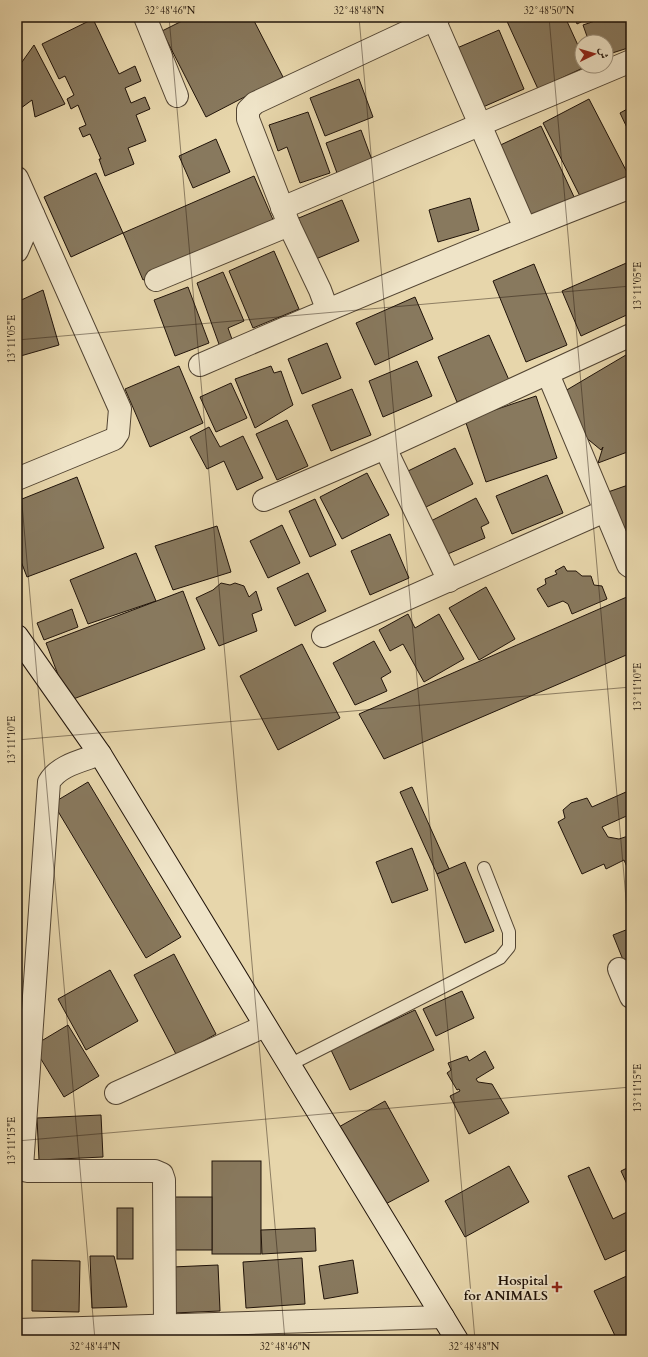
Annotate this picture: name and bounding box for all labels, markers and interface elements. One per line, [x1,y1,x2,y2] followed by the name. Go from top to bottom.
[145,4,196,18] text: 32°48'46"N
[334,4,385,18] text: 32°48'48"N
[524,4,575,18] text: 32°48'50"N
[574,34,614,74] north arrow
[596,47,611,59] text: ش
[631,262,645,310] text: 13°11'05"E
[5,315,19,363] text: 13°11'05"E
[631,663,645,711] text: 13°11'10"E
[5,716,19,764] text: 13°11'10"E
[631,1064,645,1112] text: 13°11'15"E
[5,1117,19,1165] text: 13°11'15"E
[464,1272,548,1305] place label: Hospital for ANIMALS
[551,1281,563,1293] marker: Hospital for ANIMALS
[70,1340,121,1354] text: 32°48'44"N
[260,1340,311,1354] text: 32°48'46"N
[449,1340,500,1354] text: 32°48'48"N

